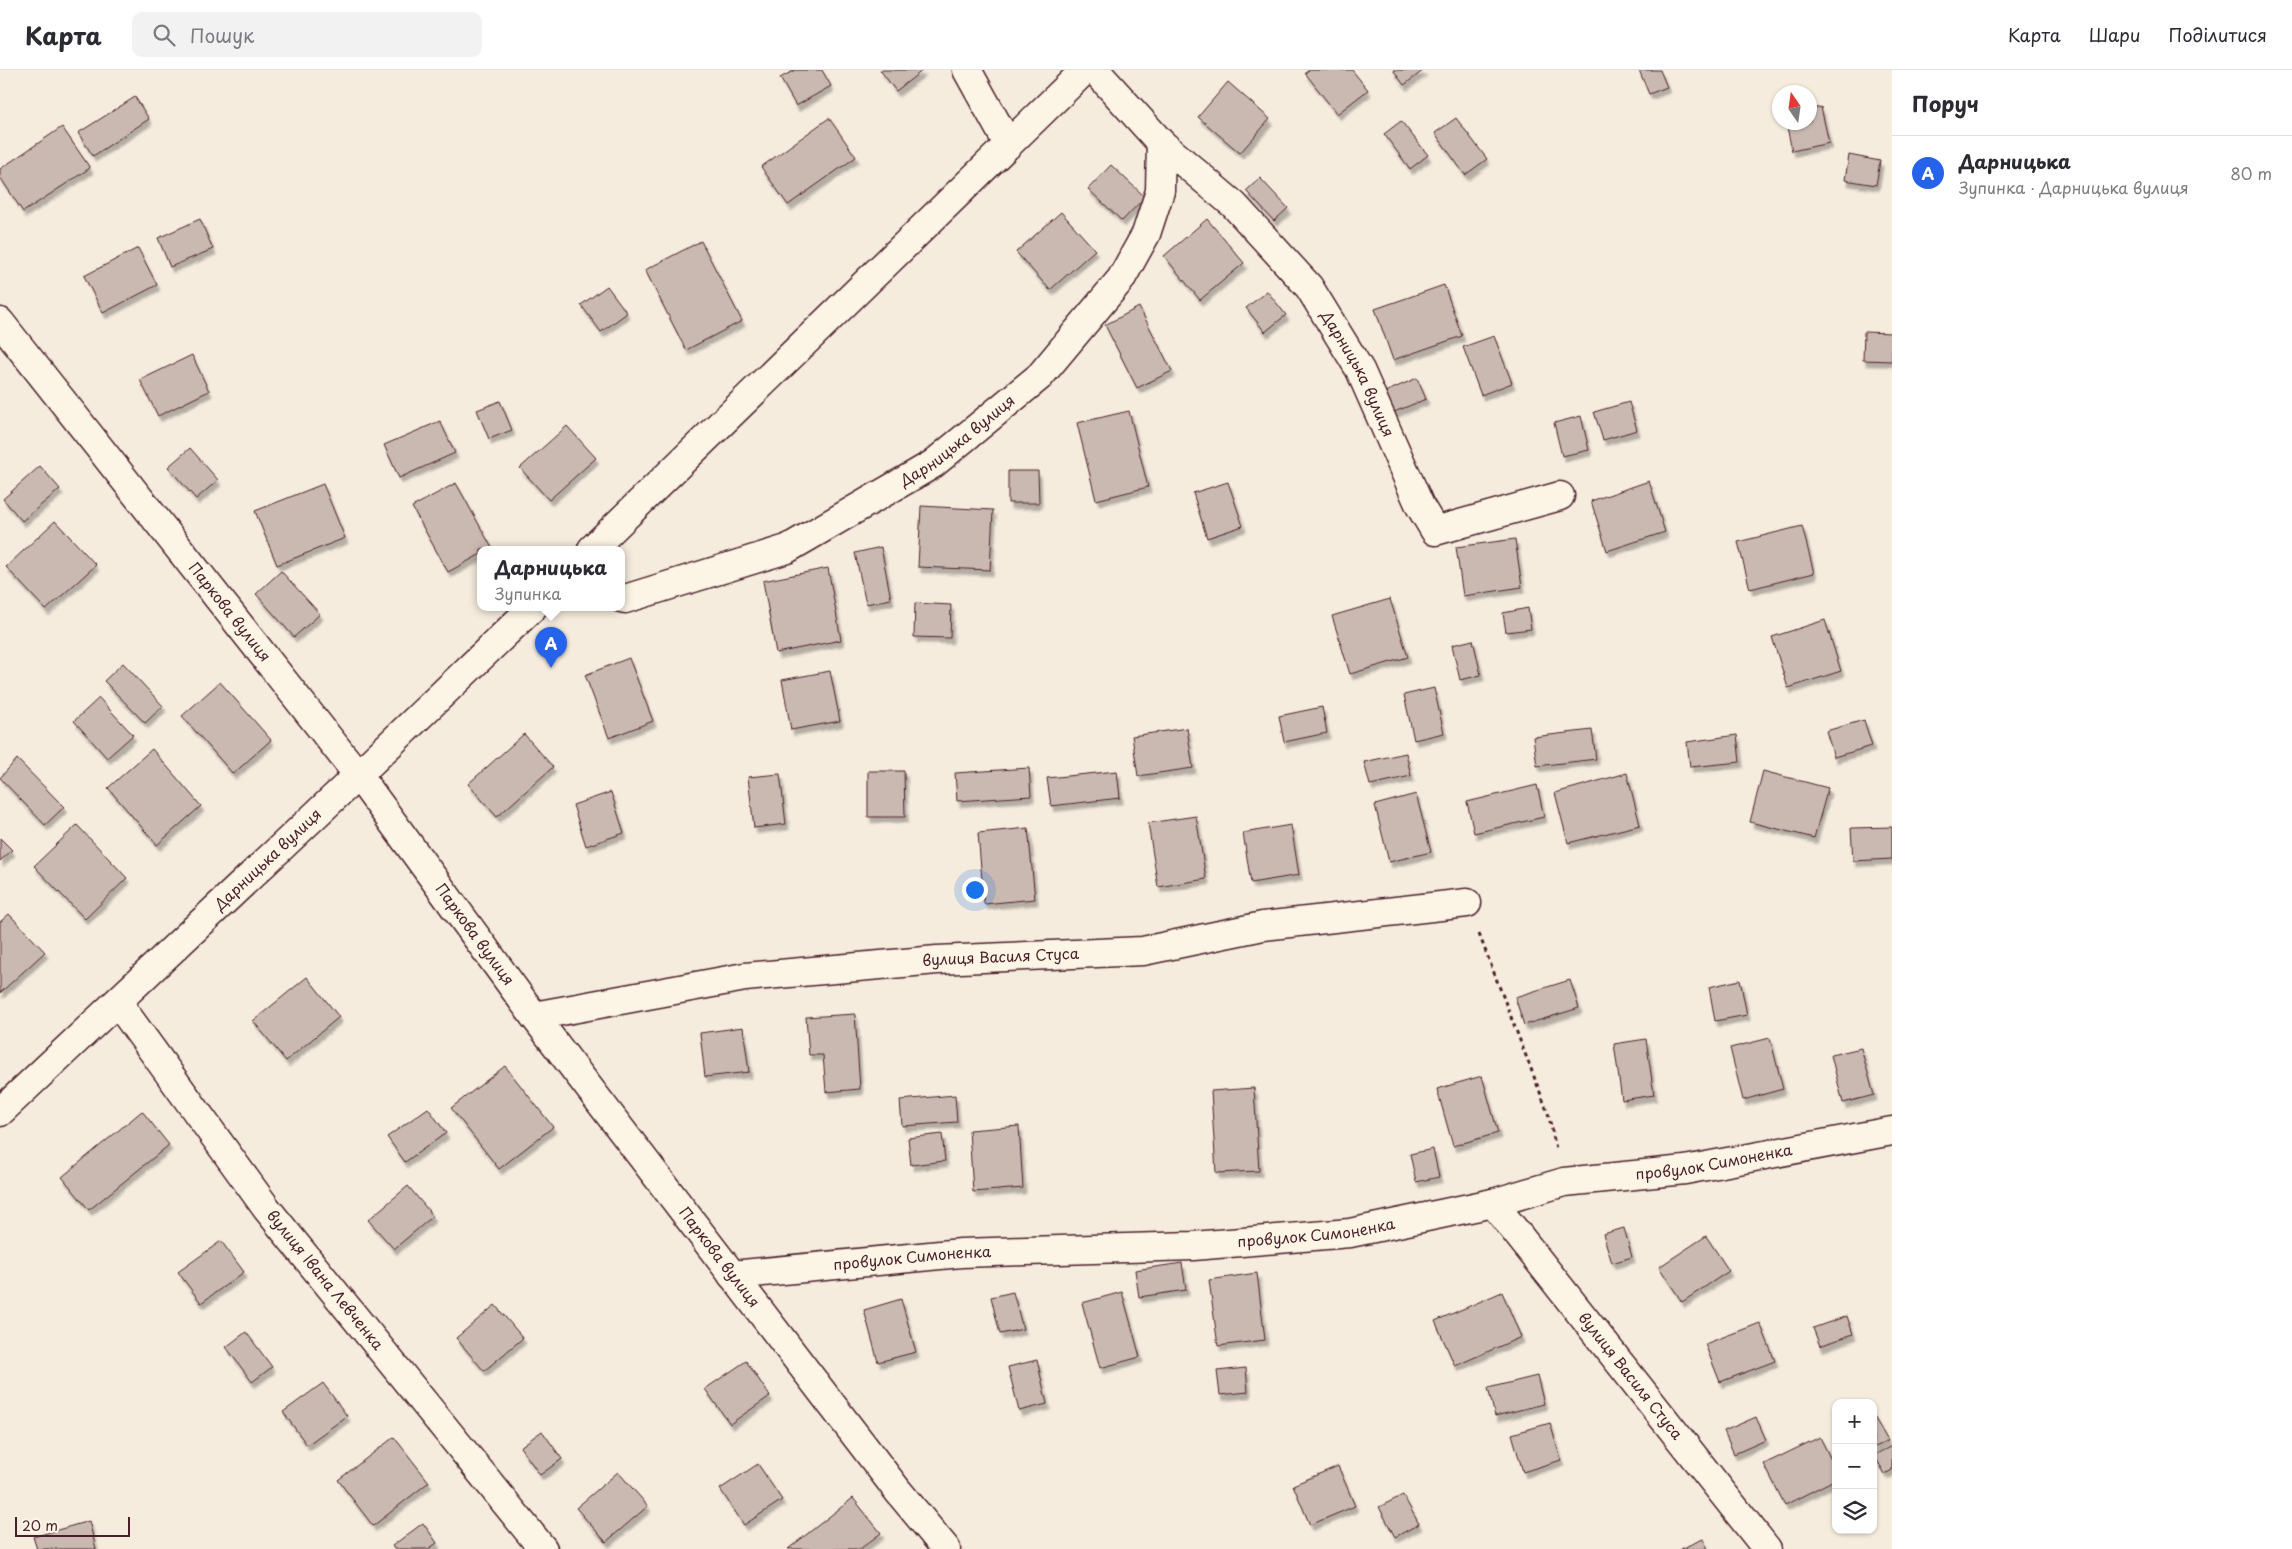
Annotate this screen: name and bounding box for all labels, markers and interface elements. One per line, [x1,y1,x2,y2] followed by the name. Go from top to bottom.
[132,12,482,57] search box
[25,17,102,53] text: Карта
[150,21,178,49] icon: search
[190,21,254,49] text: Пошук
[2008,21,2061,48] text: Карта
[2089,21,2141,48] text: Шари
[2169,21,2267,48] text: Поділитися
[1772,85,1817,130] north arrow
[1912,87,1979,119] text: Поруч
[1959,147,2071,175] text: Дарницька
[1922,161,1934,185] text: A
[2230,161,2272,185] text: 80 m
[1959,175,2189,199] text: Зупинка · Дарницька вулиця
[1316,305,1401,440] street label: Дарницька вулиця
[894,388,1019,492] street label: Дарницька вулиця
[477,546,625,611] popup
[495,553,607,581] text: Дарницька
[184,557,277,666] street label: Паркова вулиця
[495,581,561,605] text: Зупинка
[535,627,567,668] pin: A
[207,802,326,916] street label: Дарницька вулиця
[962,877,988,903] your location
[431,878,521,990] street label: Паркова вулиця
[921,941,1080,971] street label: вулиця Василя Стуса
[1634,1137,1794,1185] street label: провулок Симоненка
[674,1201,766,1312] street label: Паркова вулиця
[262,1204,390,1355] street label: вулиця Івана Левченка
[1236,1211,1397,1252] street label: провулок Симоненка
[832,1239,992,1275] street label: провулок Симоненка
[1574,1307,1690,1445] street label: вулиця Василя Стуса
[1832,1399,1877,1534] map controls
[1832,1399,1877,1444] button: +
[1832,1444,1877,1489] button: −
[1832,1489,1877,1534] button: layers
[15,1514,130,1537] scale bar
[22,1515,58,1536] text: 20 m

